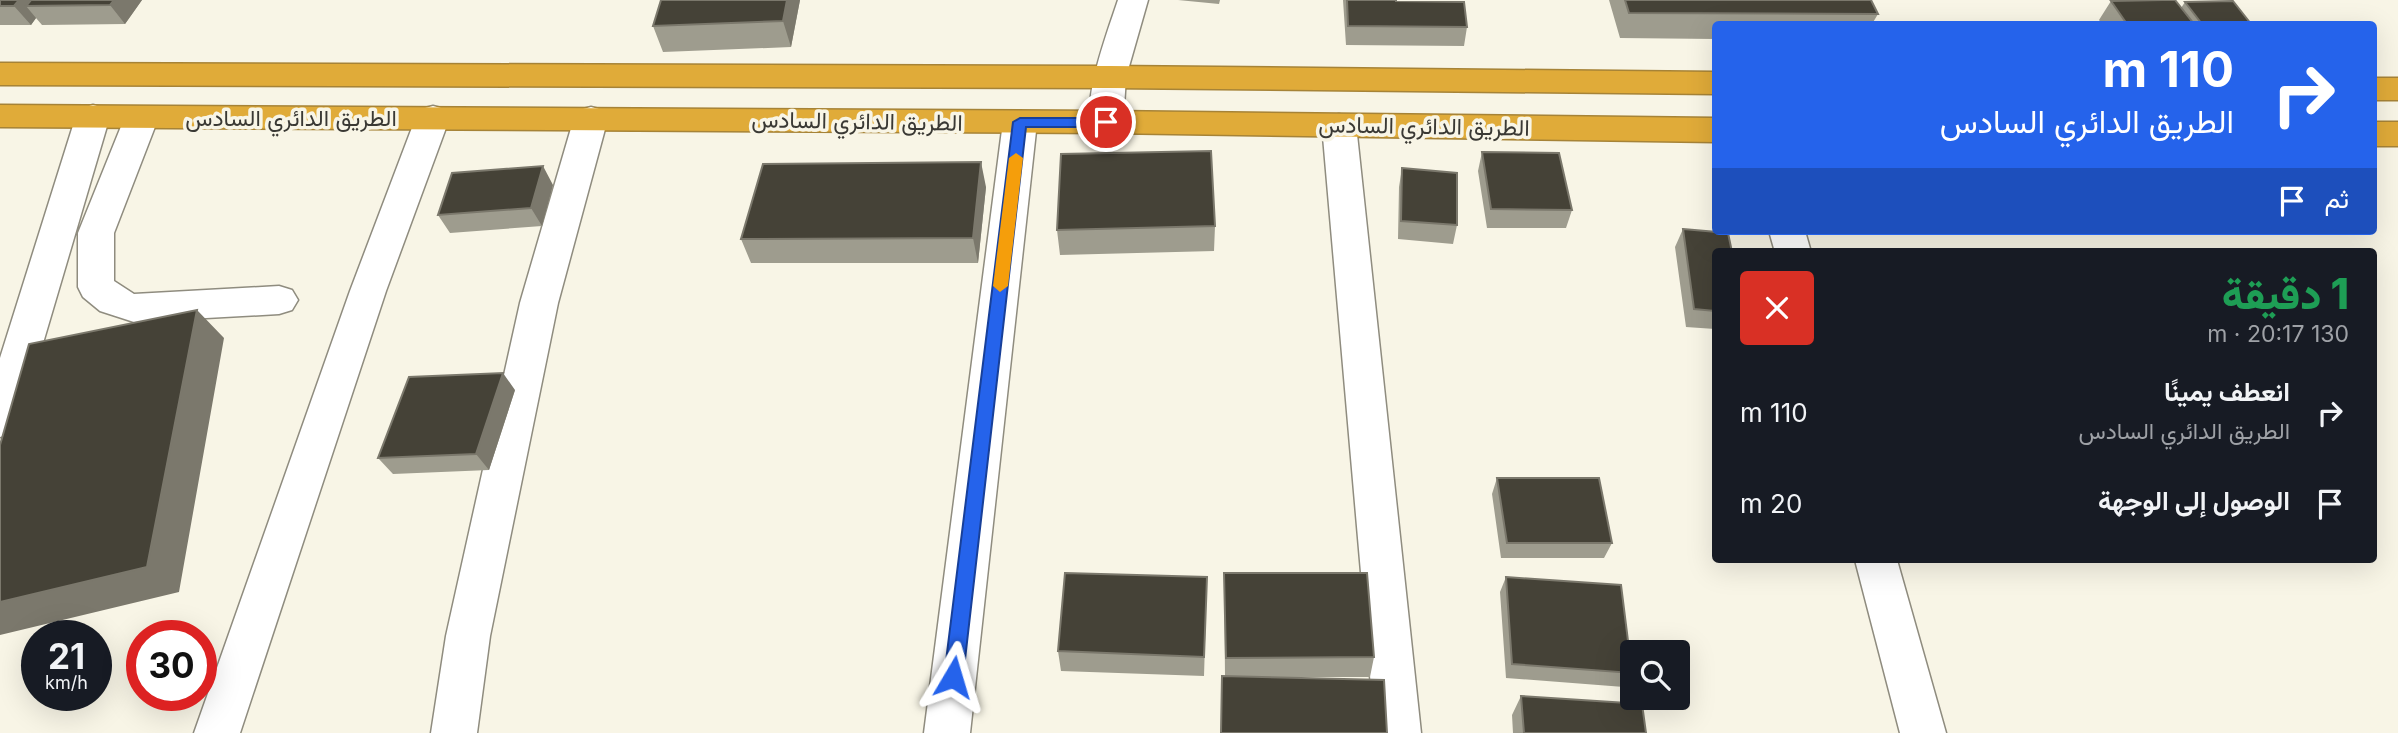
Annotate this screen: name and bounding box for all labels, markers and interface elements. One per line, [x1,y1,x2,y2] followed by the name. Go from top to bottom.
[2102,40,2234,99] text: 110 m
[2258,49,2349,140] icon: right
[1076,92,1136,152] pin
[1940,102,2234,141] text: الطريق الدائري السادس
[1087,103,1125,141] icon: arrive
[185,104,397,137] street label: الطريق الدائري السادس
[751,105,963,142] street label: الطريق الدائري السادس
[1318,110,1530,147] street label: الطريق الدائري السادس
[2273,182,2311,220] icon: arrive
[2325,183,2349,214] text: ثم
[2222,268,2349,319] text: 1 دقيقة
[1740,271,1814,345] button: close
[2207,320,2349,348] text: 130 m · 20:17
[2164,376,2290,407] text: انعطف يمينًا
[2311,394,2349,432] icon: right
[1740,397,1808,428] text: 110 m
[2079,417,2290,445] text: الطريق الدائري السادس
[2098,485,2290,516] text: الوصول إلى الوجهة
[2311,485,2349,523] icon: arrive
[1740,488,1802,519] text: 20 m
[126,620,217,711] speed limit sign: 30
[48,635,85,677] text: 21
[916,640,990,714] position arrow
[1620,640,1690,710] map controls
[1620,640,1690,710] button: search
[45,672,88,693] text: km/h

